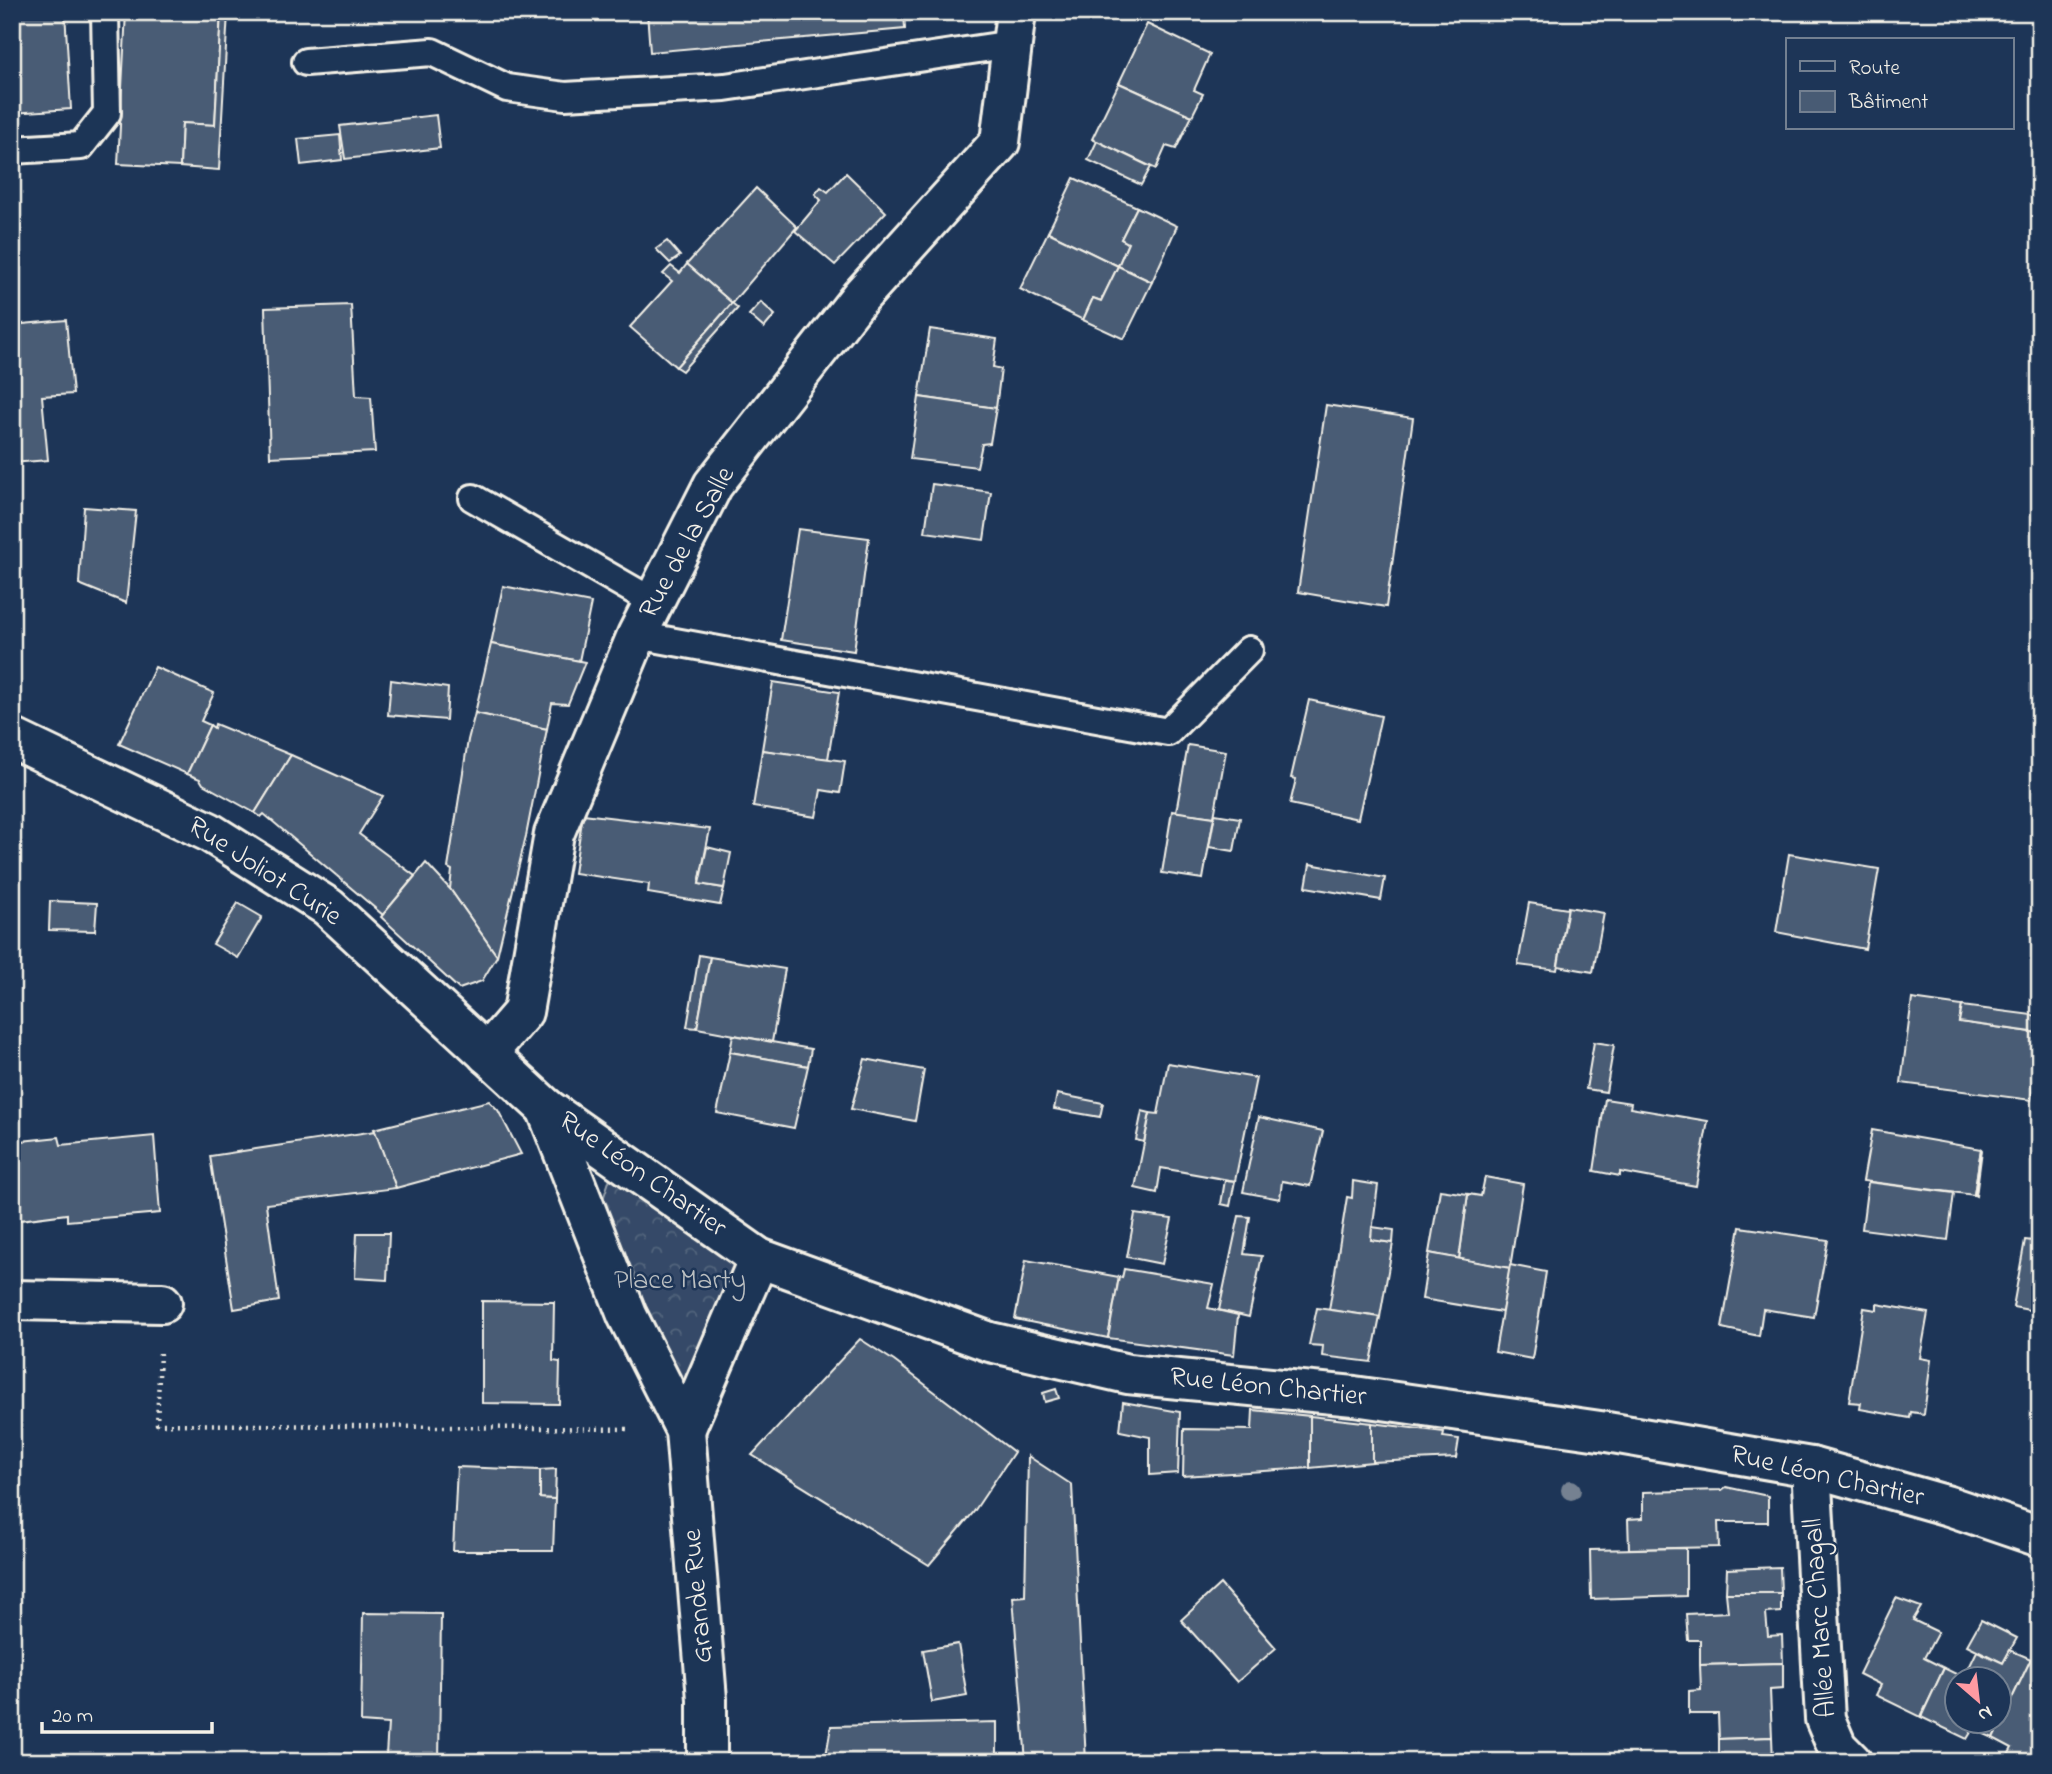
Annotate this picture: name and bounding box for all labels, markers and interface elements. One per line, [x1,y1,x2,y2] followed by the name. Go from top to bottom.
[1786,38,2014,130] legend
[1849,54,1901,84] text: Route
[1848,88,1928,118] text: Bâtiment
[629,459,747,626] street label: Rue de la Salle
[179,807,350,938] street label: Rue Joliot Curie
[549,1102,735,1249] street label: Rue Léon Chartier
[614,1261,746,1302] park label: Place Marty
[1168,1357,1369,1419] street label: Rue Léon Chartier
[1726,1435,1928,1519] street label: Rue Léon Chartier
[1794,1517,1848,1719] street label: Allée Marc Chagall
[673,1527,725,1665] street label: Grande Rue
[1944,1666,2014,1736] north arrow
[42,1690,212,1734] scale bar
[1973,1698,1997,1728] text: N
[52,1702,93,1732] text: 20 m

